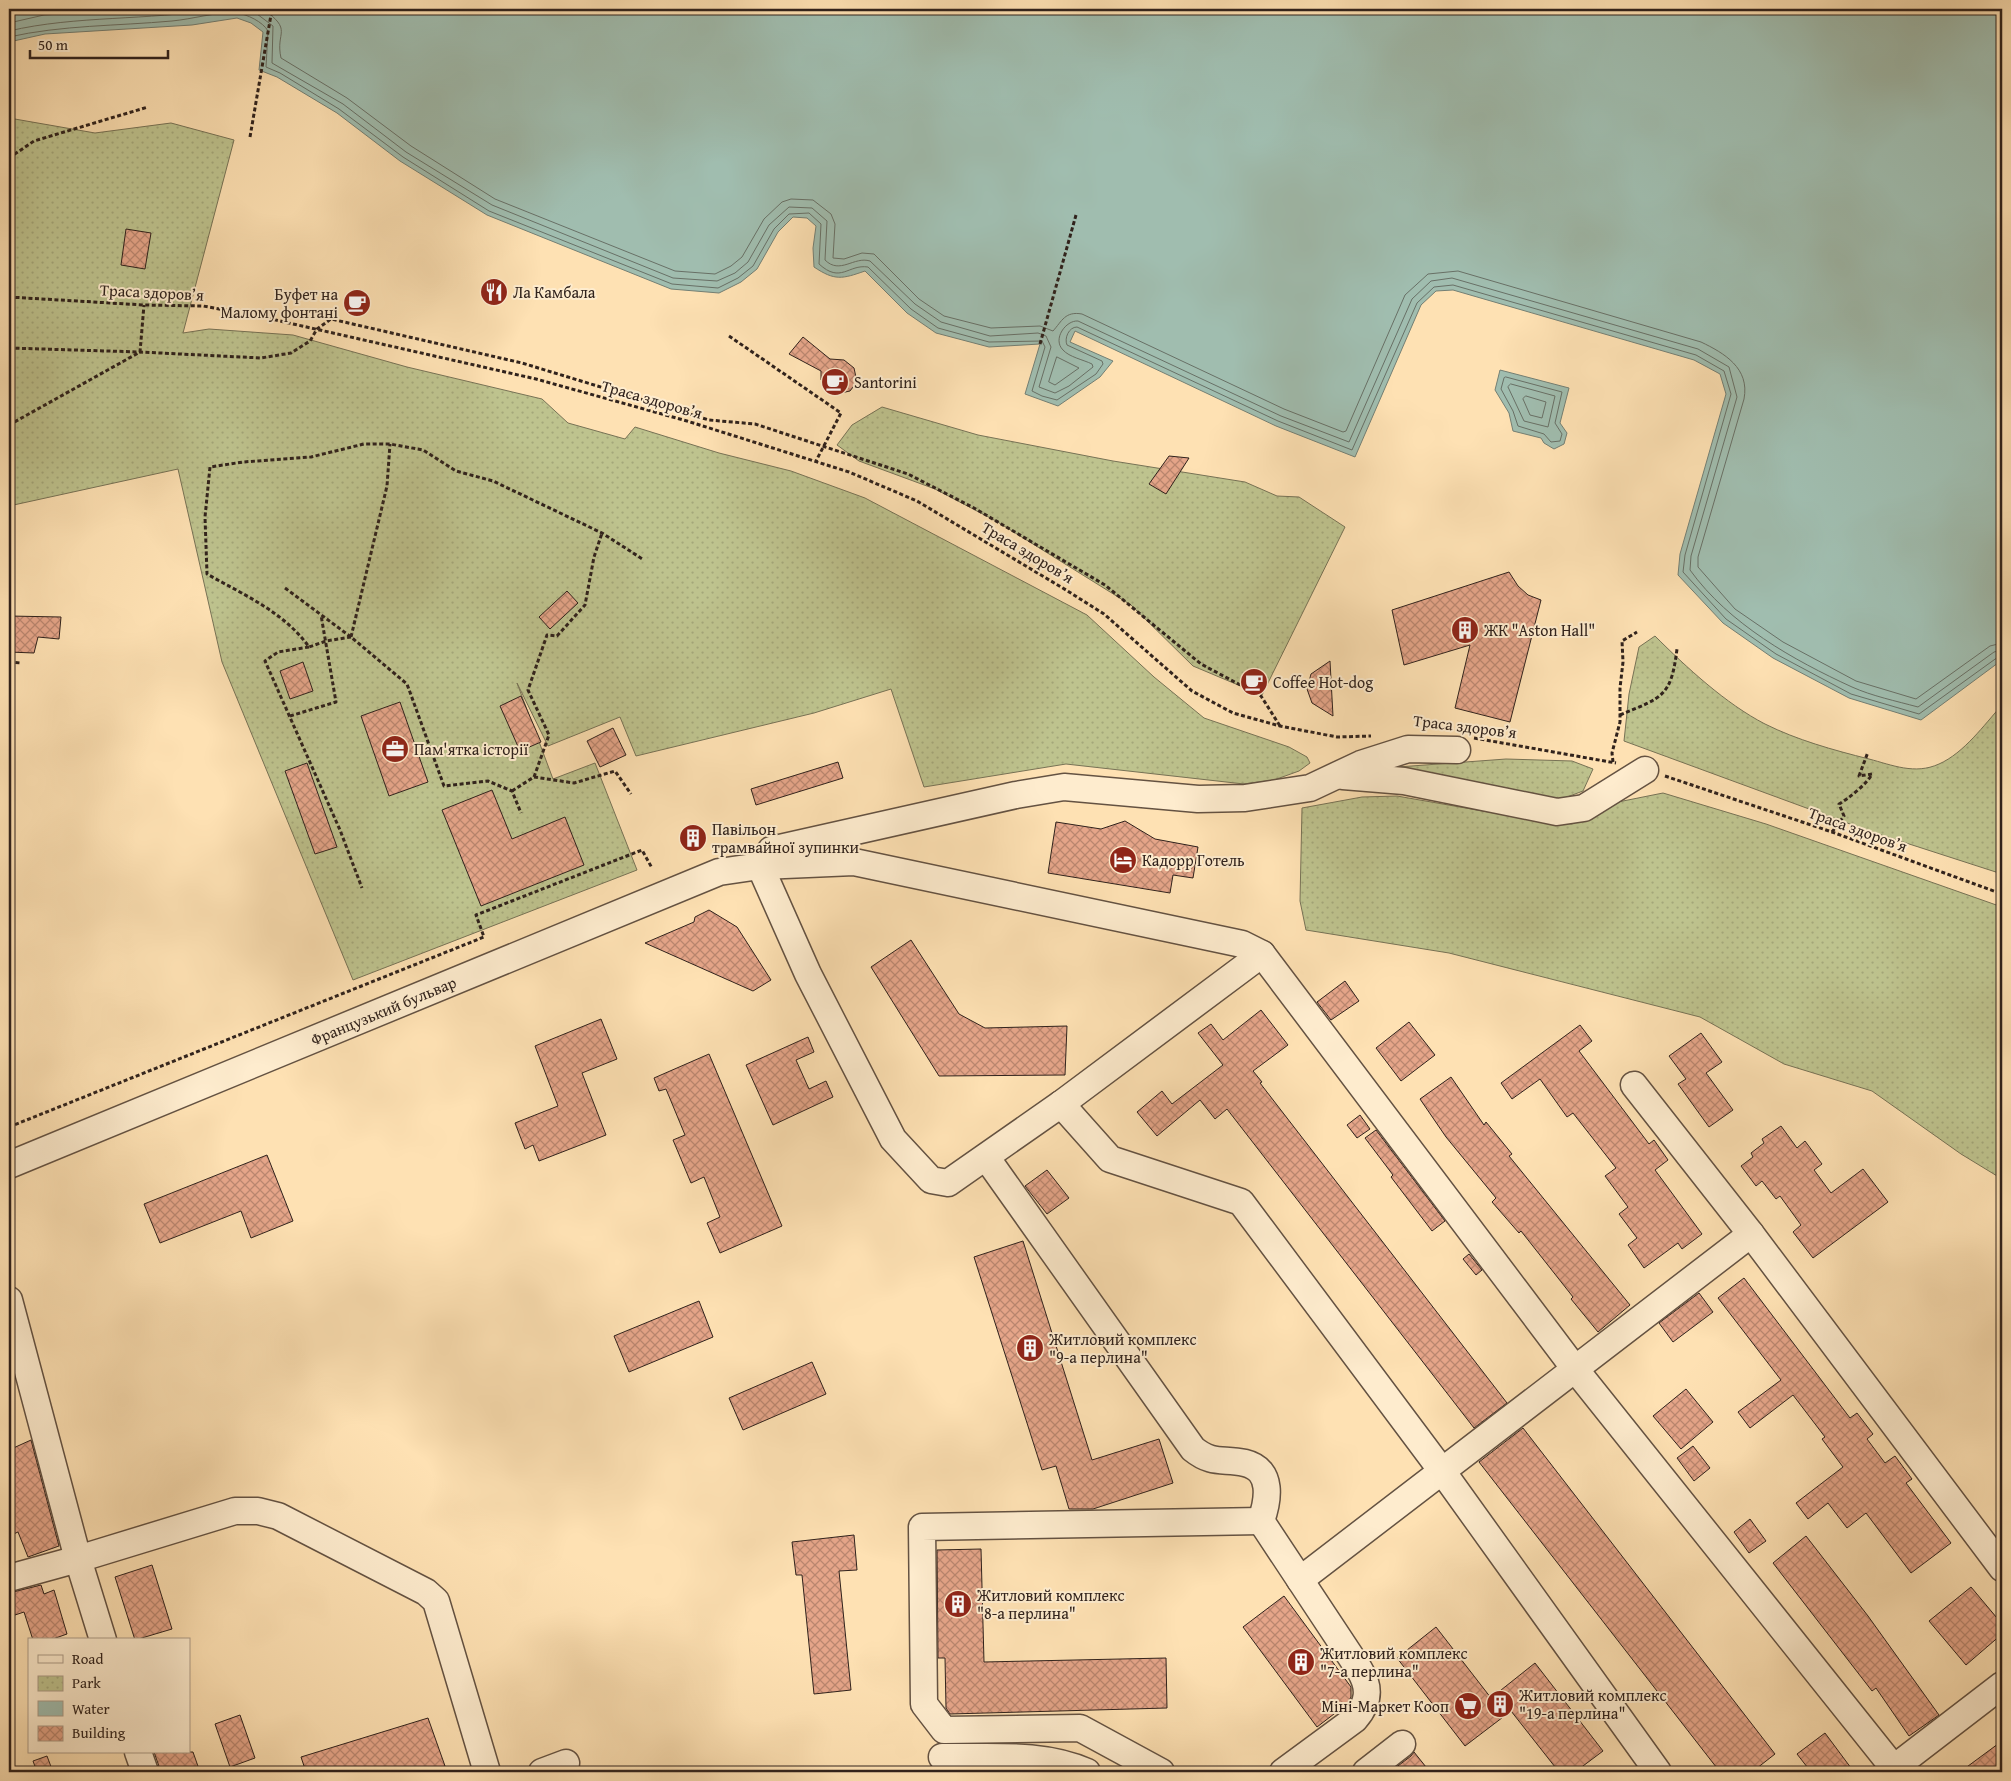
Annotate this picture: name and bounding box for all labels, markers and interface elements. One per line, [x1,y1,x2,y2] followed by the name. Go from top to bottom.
[30,28,168,60] scale bar
[38,34,69,55] text: 50 m
[100,277,204,307] street label: Траса здоров’я
[479,277,509,307] restaurant icon: Ла Камбала
[513,280,596,304] place label: Ла Камбала
[220,282,339,324] place label: Буфет на Малому фонтані
[342,288,372,318] cafe icon: Буфет на Малому фонтані
[820,367,850,397] cafe icon: Santorini
[854,370,917,394] place label: Santorini
[599,373,705,425] street label: Траса здоров’я
[977,515,1079,589] street label: Траса здоров’я
[1450,615,1480,645] building icon: ЖК "Aston Hall"
[1483,618,1595,642] place label: ЖК "Aston Hall"
[1239,667,1269,697] cafe icon: Coffee Hot-dog
[1273,670,1373,694] place label: Coffee Hot-dog
[1412,708,1518,744] street label: Траса здоров’я
[380,734,410,764] office icon: Пам'ятка історії
[414,737,528,761] place label: Пам'ятка історії
[1805,800,1911,858] street label: Траса здоров’я
[712,817,859,859] place label: Павільон трамвайної зупинки
[678,823,708,853] building icon: Павільон трамвайної зупинки
[1108,845,1138,875] hotel icon: Кадорр Готель
[1142,848,1245,872] place label: Кадорр Готель
[307,970,460,1051] street label: Французький бульвар
[1048,1327,1197,1369] place label: Житловий комплекс "9-а перлина"
[1015,1333,1045,1363] building icon: Житловий комплекс "9-а перлина"
[976,1583,1125,1625] place label: Житловий комплекс "8-а перлина"
[943,1589,973,1619] building icon: Житловий комплекс "8-а перлина"
[28,1638,190,1754] legend
[1319,1641,1468,1683] place label: Житловий комплекс "7-а перлина"
[1286,1647,1316,1677] building icon: Житловий комплекс "7-а перлина"
[72,1648,103,1669] text: Road
[72,1672,101,1693] text: Park
[1518,1683,1667,1725] place label: Житловий комплекс "19-а перлина"
[1485,1689,1515,1719] building icon: Житловий комплекс "19-а перлина"
[1453,1691,1483,1721] supermarket icon: Міні-Маркет Кооп
[1322,1694,1449,1718] place label: Міні-Маркет Кооп
[72,1698,110,1719] text: Water
[72,1722,126,1743] text: Building

